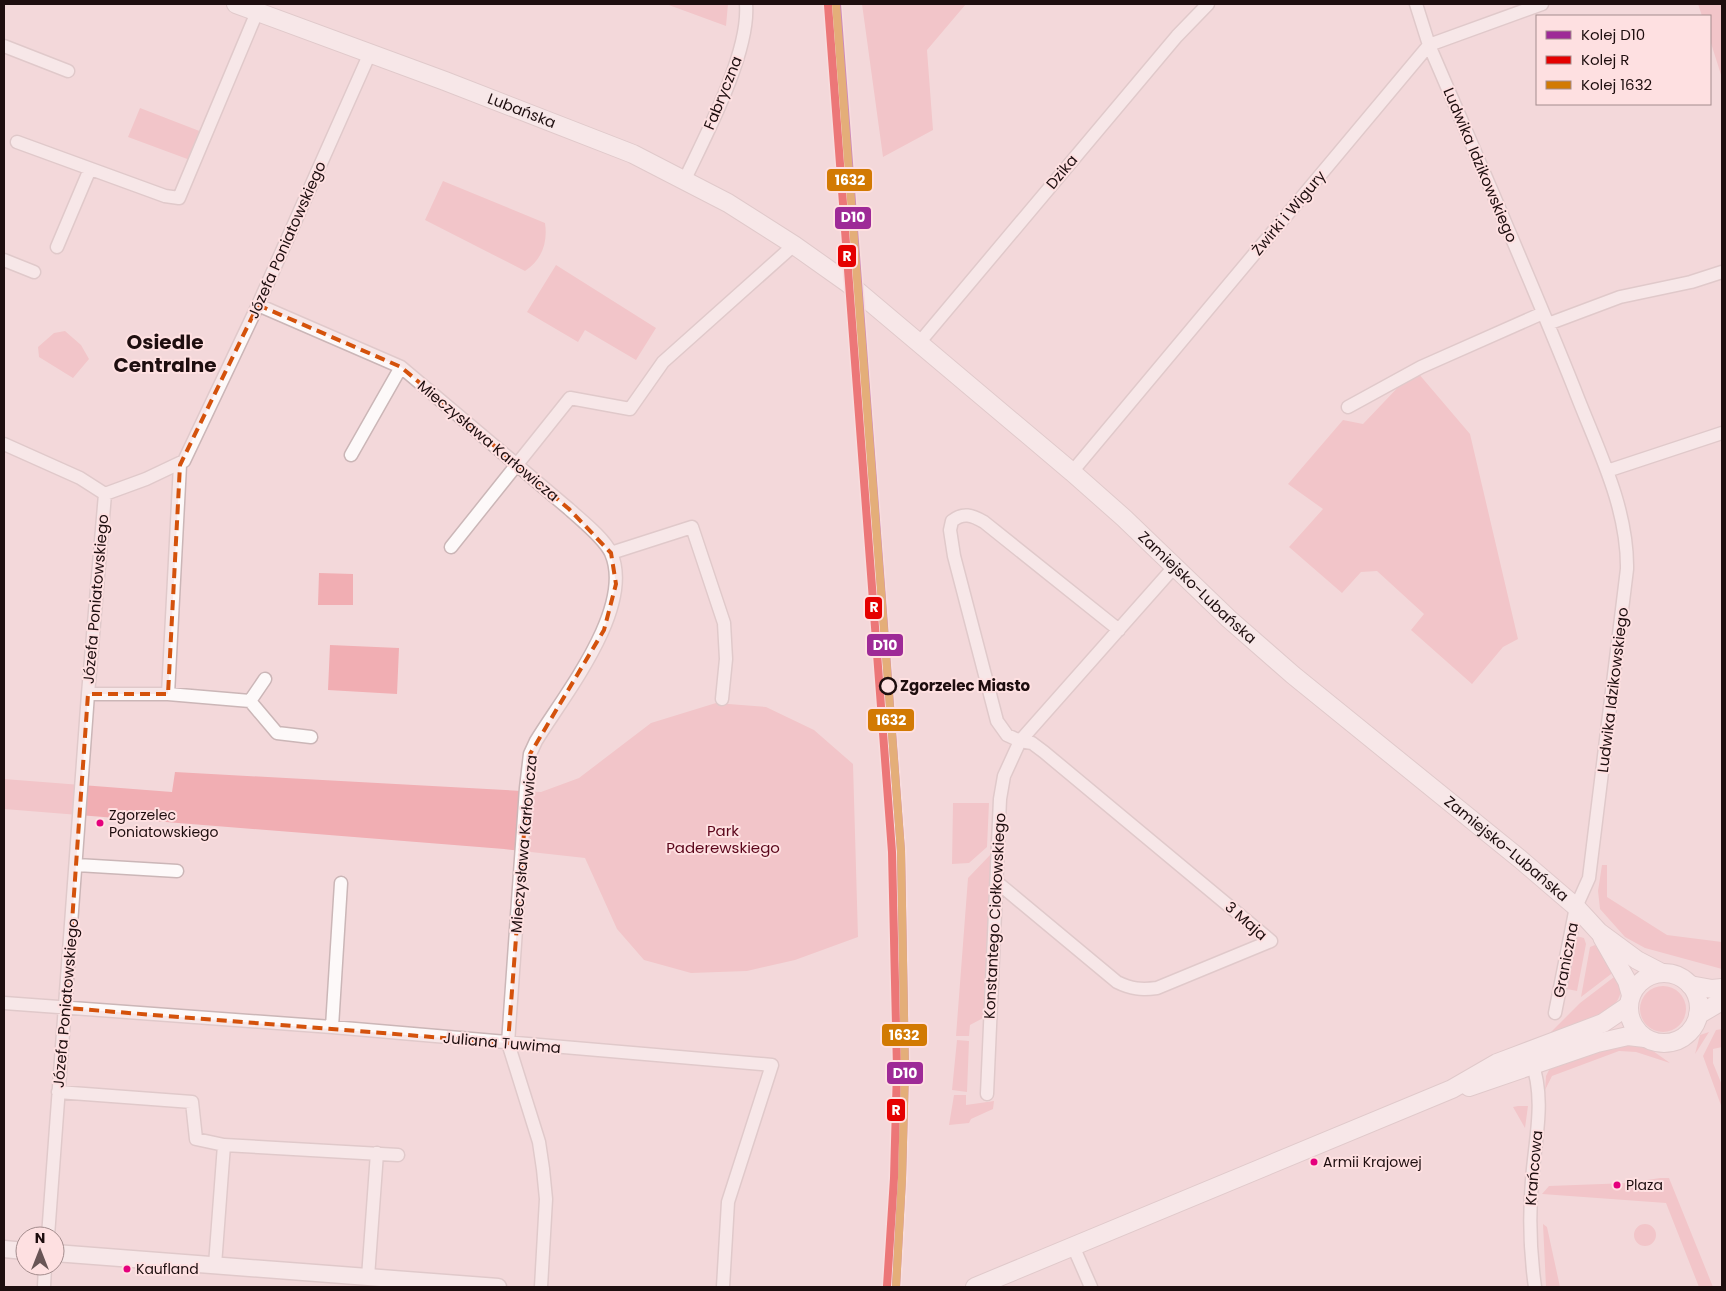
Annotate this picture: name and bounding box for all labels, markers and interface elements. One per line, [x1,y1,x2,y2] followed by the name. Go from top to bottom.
[1536,15,1711,105] legend
[1581,24,1645,45] text: Kolej D10
[1581,49,1629,70] text: Kolej R
[698,53,747,133] street label: Fabryczna
[1581,74,1652,95] text: Kolej 1632
[1438,84,1523,245] street label: Ludwika Idzikowskiego
[485,88,559,133] street label: Lubańska
[1041,150,1082,193] street label: Dzika
[242,158,331,322] street label: Józefa Poniatowskiego
[1247,165,1331,260] street label: Żwirki i Wigury
[826,168,873,192] line badge: 1632
[835,170,865,190] text: 1632
[834,206,872,230] line badge: D10
[841,207,865,227] text: D10
[837,244,857,268] line badge: R
[842,246,852,266] text: R
[114,328,217,379] district label: Osiedle Centralne
[413,375,563,506] street label: Mieczysława Karłowicza
[78,513,113,685] street label: Józefa Poniatowskiego
[1134,526,1261,648] street label: Zamiejsko-Lubańska
[864,596,883,620] line badge: R
[869,597,879,617] text: R
[1592,606,1633,774] street label: Ludwika Idzikowskiego
[866,633,904,657] line badge: D10
[873,635,897,655] text: D10
[900,675,1031,696] place label: Zgorzelec Miasto
[879,677,897,695] marker: Zgorzelec Miasto
[867,708,915,732] line badge: 1632
[876,710,906,730] text: 1632
[505,754,542,934] street label: Mieczysława Karłowicza
[1440,791,1573,906] street label: Zamiejsko-Lubańska
[109,805,219,842] place label: Zgorzelec Poniatowskiego
[979,812,1010,1020] street label: Konstantego Ciołkowskiego
[95,818,105,828] marker: Zgorzelec Poniatowskiego
[666,820,780,858] park label: Park Paderewskiego
[1221,896,1272,945] street label: 3 Maja
[48,917,83,1089] street label: Józefa Poniatowskiego
[1548,920,1583,999] street label: Graniczna
[881,1023,928,1047] line badge: 1632
[889,1025,919,1045] text: 1632
[442,1027,562,1058] street label: Juliana Tuwima
[886,1061,924,1085] line badge: D10
[893,1063,917,1083] text: D10
[886,1098,906,1122] line badge: R
[891,1100,901,1120] text: R
[1520,1129,1547,1206] street label: Krańcowa
[1323,1152,1422,1172] place label: Armii Krajowej
[1309,1157,1319,1167] marker: Armii Krajowej
[1626,1175,1663,1195] place label: Plaza
[1612,1180,1622,1190] marker: Plaza
[15,1226,65,1276] north arrow
[35,1228,45,1248] text: N
[136,1259,199,1279] place label: Kaufland
[122,1264,132,1274] marker: Kaufland

